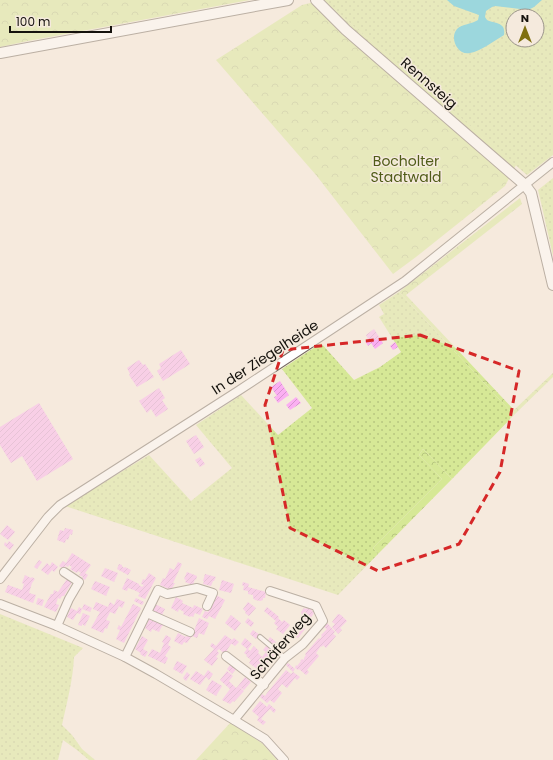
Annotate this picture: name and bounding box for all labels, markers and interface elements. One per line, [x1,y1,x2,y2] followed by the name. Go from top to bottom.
[10,8,111,34] scale bar
[505,8,545,48] north arrow
[521,10,529,26] text: N
[16,13,50,30] text: 100 m
[396,53,462,113] street label: Rennsteig
[370,151,442,187] park label: Bocholter Stadtwald
[208,315,323,399] street label: In der Ziegelheide
[245,608,315,684] street label: Schäferweg

